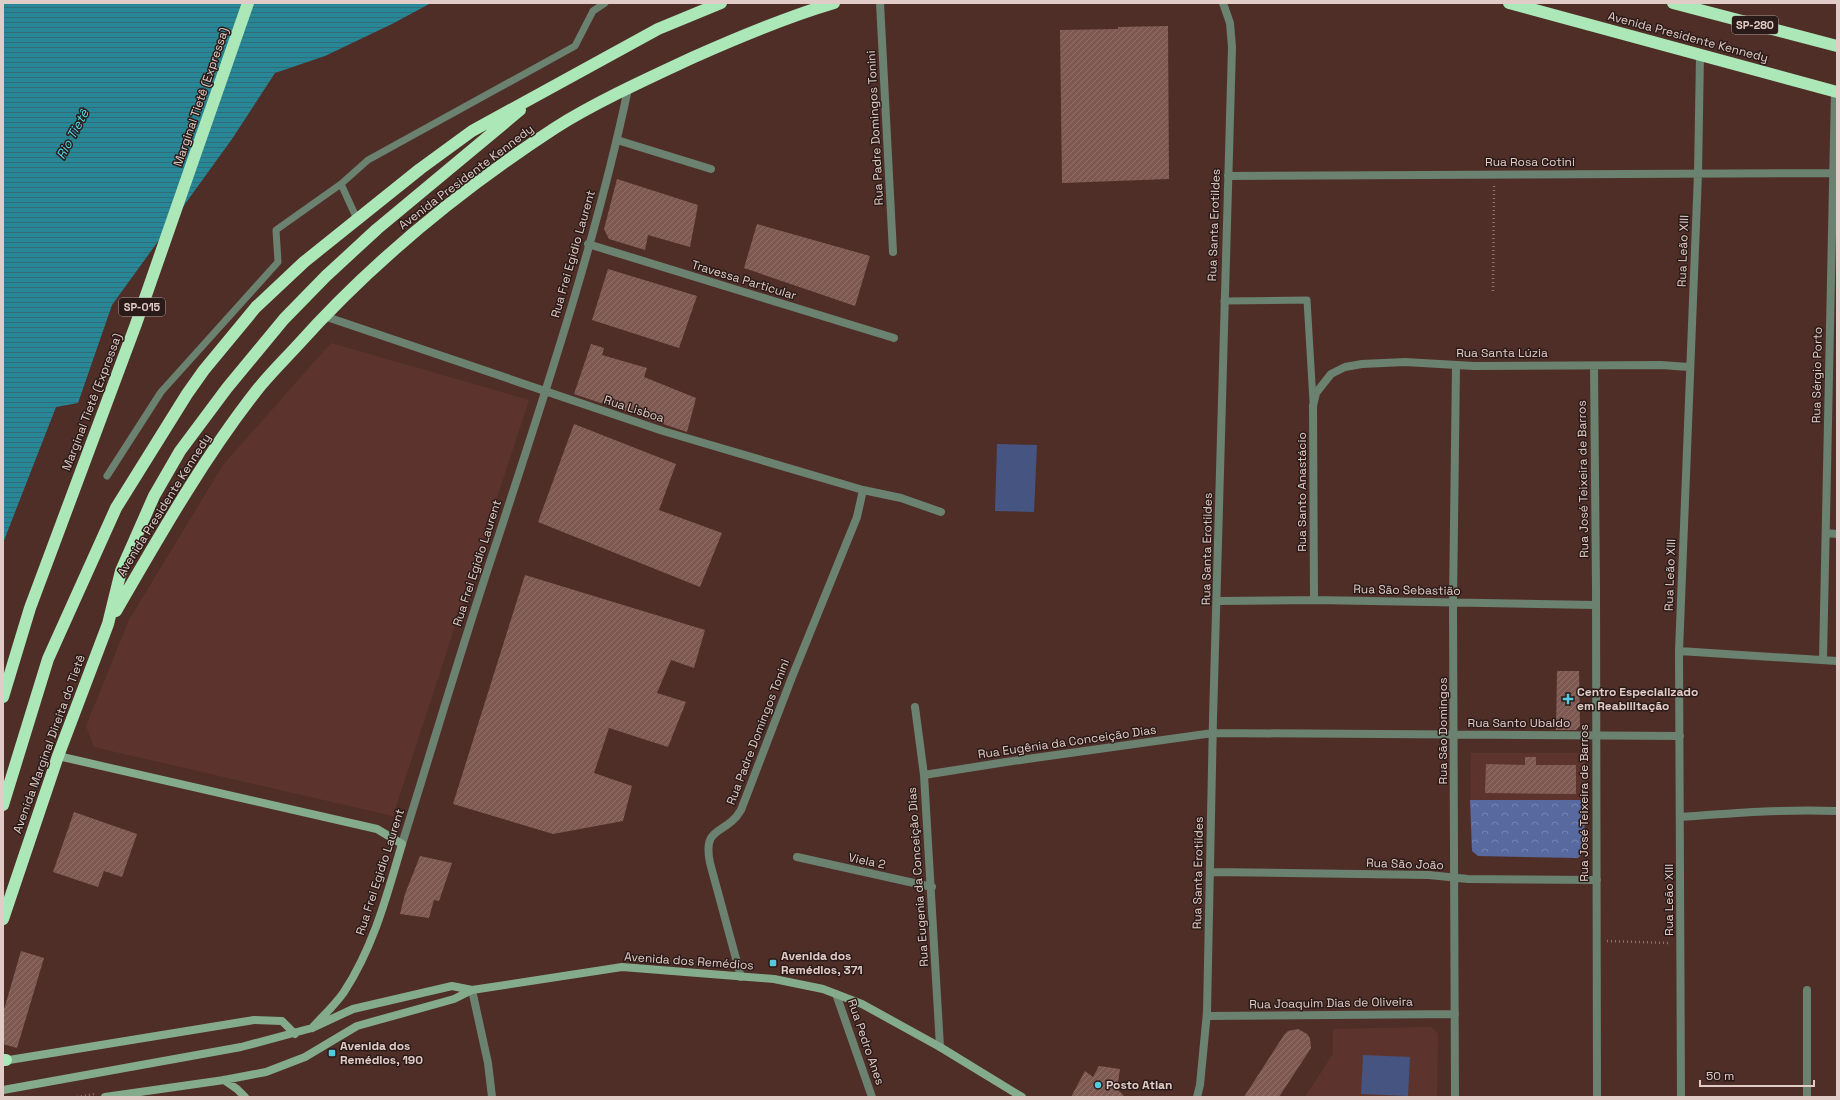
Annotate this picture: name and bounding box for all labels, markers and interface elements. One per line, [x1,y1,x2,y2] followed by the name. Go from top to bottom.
[1606,8,1770,66] street label: Avenida Presidente Kennedy
[1732,16,1778,34] road number: SP-280
[170,25,232,169] street label: Marginal Tietê (Expressa)
[863,50,887,206] street label: Rua Padre Domingos Tonini
[52,105,93,162] water label: Rio Tietê
[395,121,537,233] street label: Avenida Presidente Kennedy
[1485,154,1575,170] street label: Rua Rosa Cotini
[1204,168,1224,282] street label: Rua Santa Erotildes
[547,188,599,320] street label: Rua Frei Egidio Laurent
[1674,215,1692,287] street label: Rua Leão XIII
[690,256,799,304] street label: Travessa Particular
[119,298,165,316] road number: SP-015
[1808,327,1826,423] street label: Rua Sérgio Porto
[58,331,126,473] street label: Marginal Tietê (Expressa)
[1456,345,1548,361] street label: Rua Santa Lúzia
[602,392,666,426] street label: Rua Lisboa
[1574,400,1592,558] street label: Rua José Teixeira de Barros
[113,431,215,579] street label: Avenida Presidente Kennedy
[1294,432,1310,552] street label: Rua Santo Anastácio
[1198,493,1216,605] street label: Rua Santa Erotildes
[449,498,505,628] street label: Rua Frei Egidio Laurent
[1661,539,1679,611] street label: Rua Leão XIII
[1353,581,1461,599] street label: Rua São Sebastião
[9,652,89,836] street label: Avenida Marginal Direita do Tietê
[723,657,793,807] street label: Rua Padre Domingos Tonini
[1435,678,1451,784] street label: Rua São Domingos
[1577,684,1698,714] place label: Centro Especializado em Reabilitação
[1562,693,1574,705] marker: Centro Especializado em Reabilitação
[1468,715,1570,731] street label: Rua Santo Ubaldo
[977,722,1157,762] street label: Rua Eugênia da Conceição Dias
[1576,724,1592,882] street label: Rua José Teixeira de Barros
[904,787,932,967] street label: Rua Eugenia da Conceição Dias
[352,807,408,937] street label: Rua Frei Egidio Laurent
[1189,817,1207,929] street label: Rua Santa Erotildes
[847,849,887,873] street label: Viela 2
[1366,855,1444,873] street label: Rua São João
[1661,864,1677,936] street label: Rua Leão XIII
[624,948,754,974] street label: Avenida dos Remédios
[781,948,863,978] place label: Avenida dos Remédios, 371
[768,958,778,968] marker: Avenida dos Remédios, 371
[1249,994,1413,1012] street label: Rua Joaquim Dias de Oliveira
[844,997,888,1087] street label: Rua Pedro Anes
[340,1038,423,1068] place label: Avenida dos Remédios, 190
[327,1048,337,1058] marker: Avenida dos Remédios, 190
[1700,1062,1814,1088] scale bar
[1706,1068,1734,1084] text: 50 m
[1106,1077,1172,1093] place label: Posto Atlan
[1093,1080,1103,1090] marker: Posto Atlan

